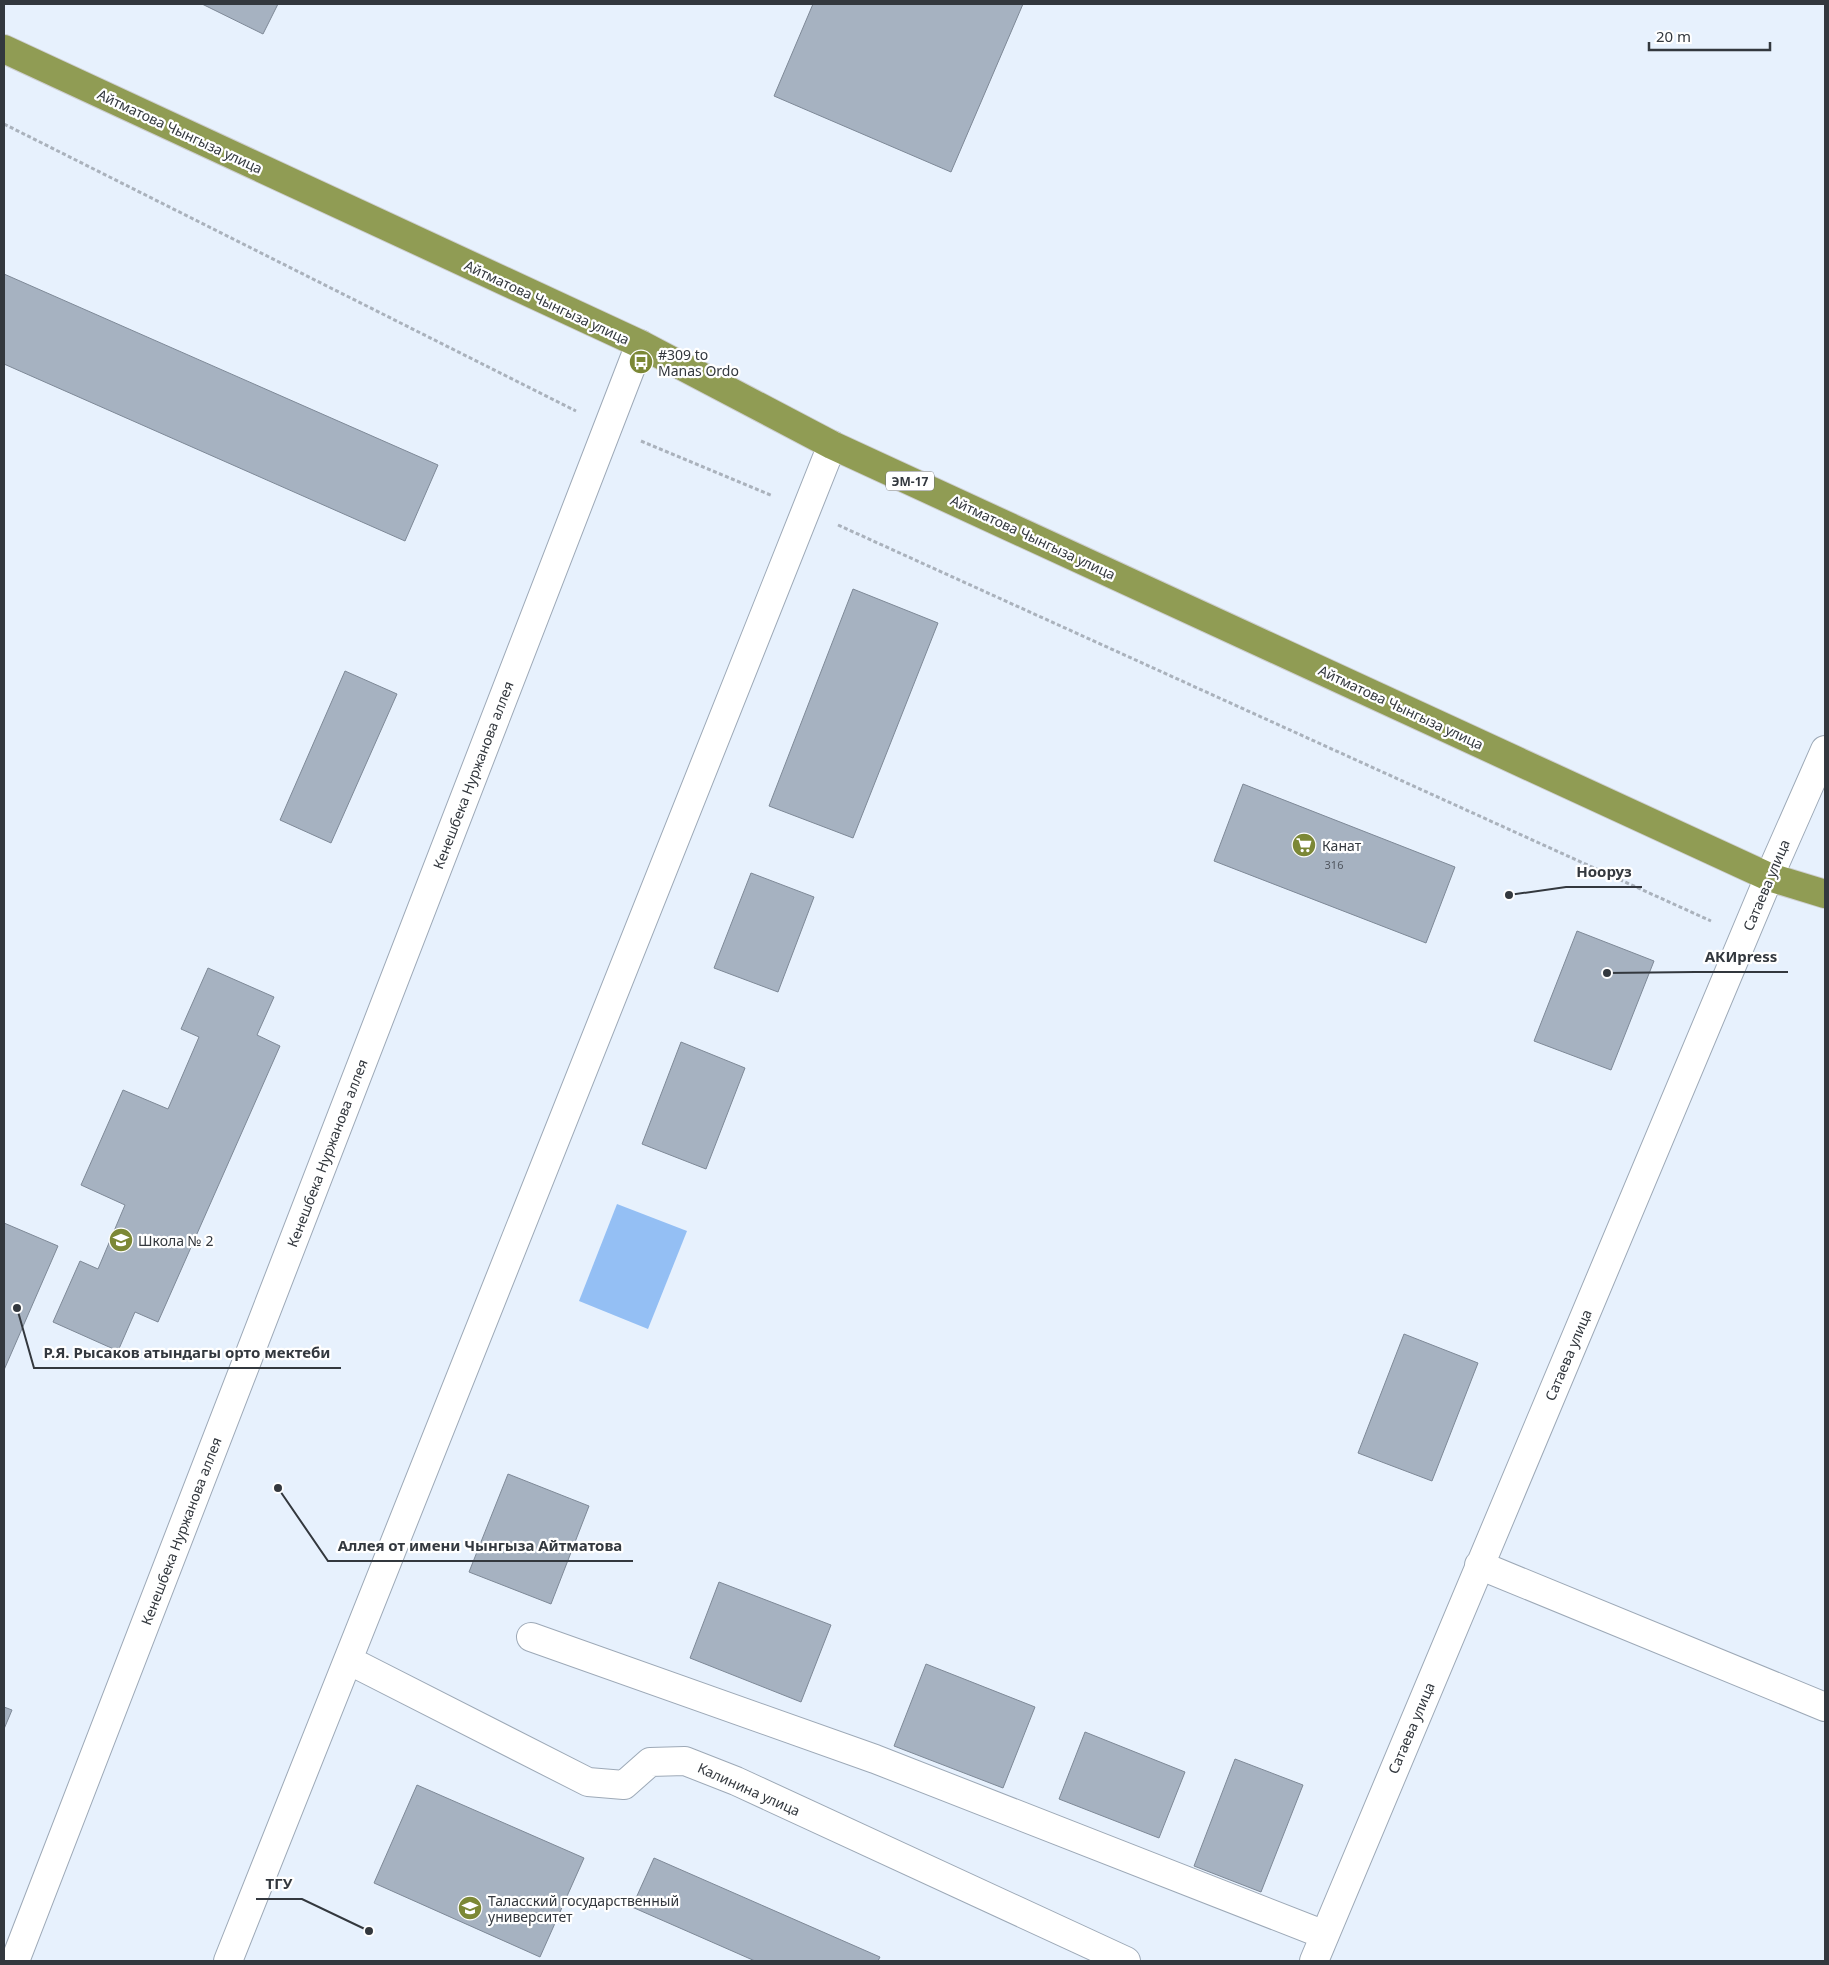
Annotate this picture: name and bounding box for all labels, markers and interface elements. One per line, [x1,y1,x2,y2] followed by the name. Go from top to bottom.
[1649,20,1770,52] scale bar
[1656,26,1691,46] text: 20 m
[94,84,266,178] street label: Айтматова Чынгыза улица
[461,255,633,349] street label: Айтматова Чынгыза улица
[658,345,739,380] place label: #309 to Manas Ordo
[628,349,654,375] bus stop icon: #309 to Manas Ordo
[886,472,934,491] road number: ЭМ-17
[947,490,1119,584] street label: Айтматова Чынгыза улица
[1315,660,1487,754] street label: Айтматова Чынгыза улица
[428,678,518,872] street label: Кенешбека Нуржанова аллея
[1291,832,1317,858] supermarket icon: Канат
[1322,836,1362,855] place label: Канат
[1738,836,1794,934] street label: Сатаева улица
[1325,857,1343,872] house number: 316
[1566,857,1642,887] callout: Нооруз
[1576,861,1632,881] text: Нооруз
[1695,942,1788,972] callout: АКИpress
[1705,946,1777,966] text: АКИpress
[282,1056,372,1250] street label: Кенешбека Нуржанова аллея
[108,1227,134,1253] school or university icon: Школа № 2
[138,1231,214,1250] place label: Школа № 2
[1540,1306,1596,1404] street label: Сатаева улица
[34,1338,341,1368] callout: Р.Я. Рысаков атындагы орто мектеби
[44,1342,330,1362] text: Р.Я. Рысаков атындагы орто мектеби
[136,1434,226,1628] street label: Кенешбека Нуржанова аллея
[328,1531,633,1561] callout: Аллея от имени Чынгыза Айтматова
[338,1535,622,1555] text: Аллея от имени Чынгыза Айтматова
[1383,1679,1439,1777] street label: Сатаева улица
[695,1758,803,1820] street label: Калинина улица
[256,1869,302,1899] callout: ТГУ
[266,1873,293,1893] text: ТГУ
[488,1891,679,1926] place label: Таласский государственный университет
[457,1895,483,1921] school or university icon: Таласский государственный университет

